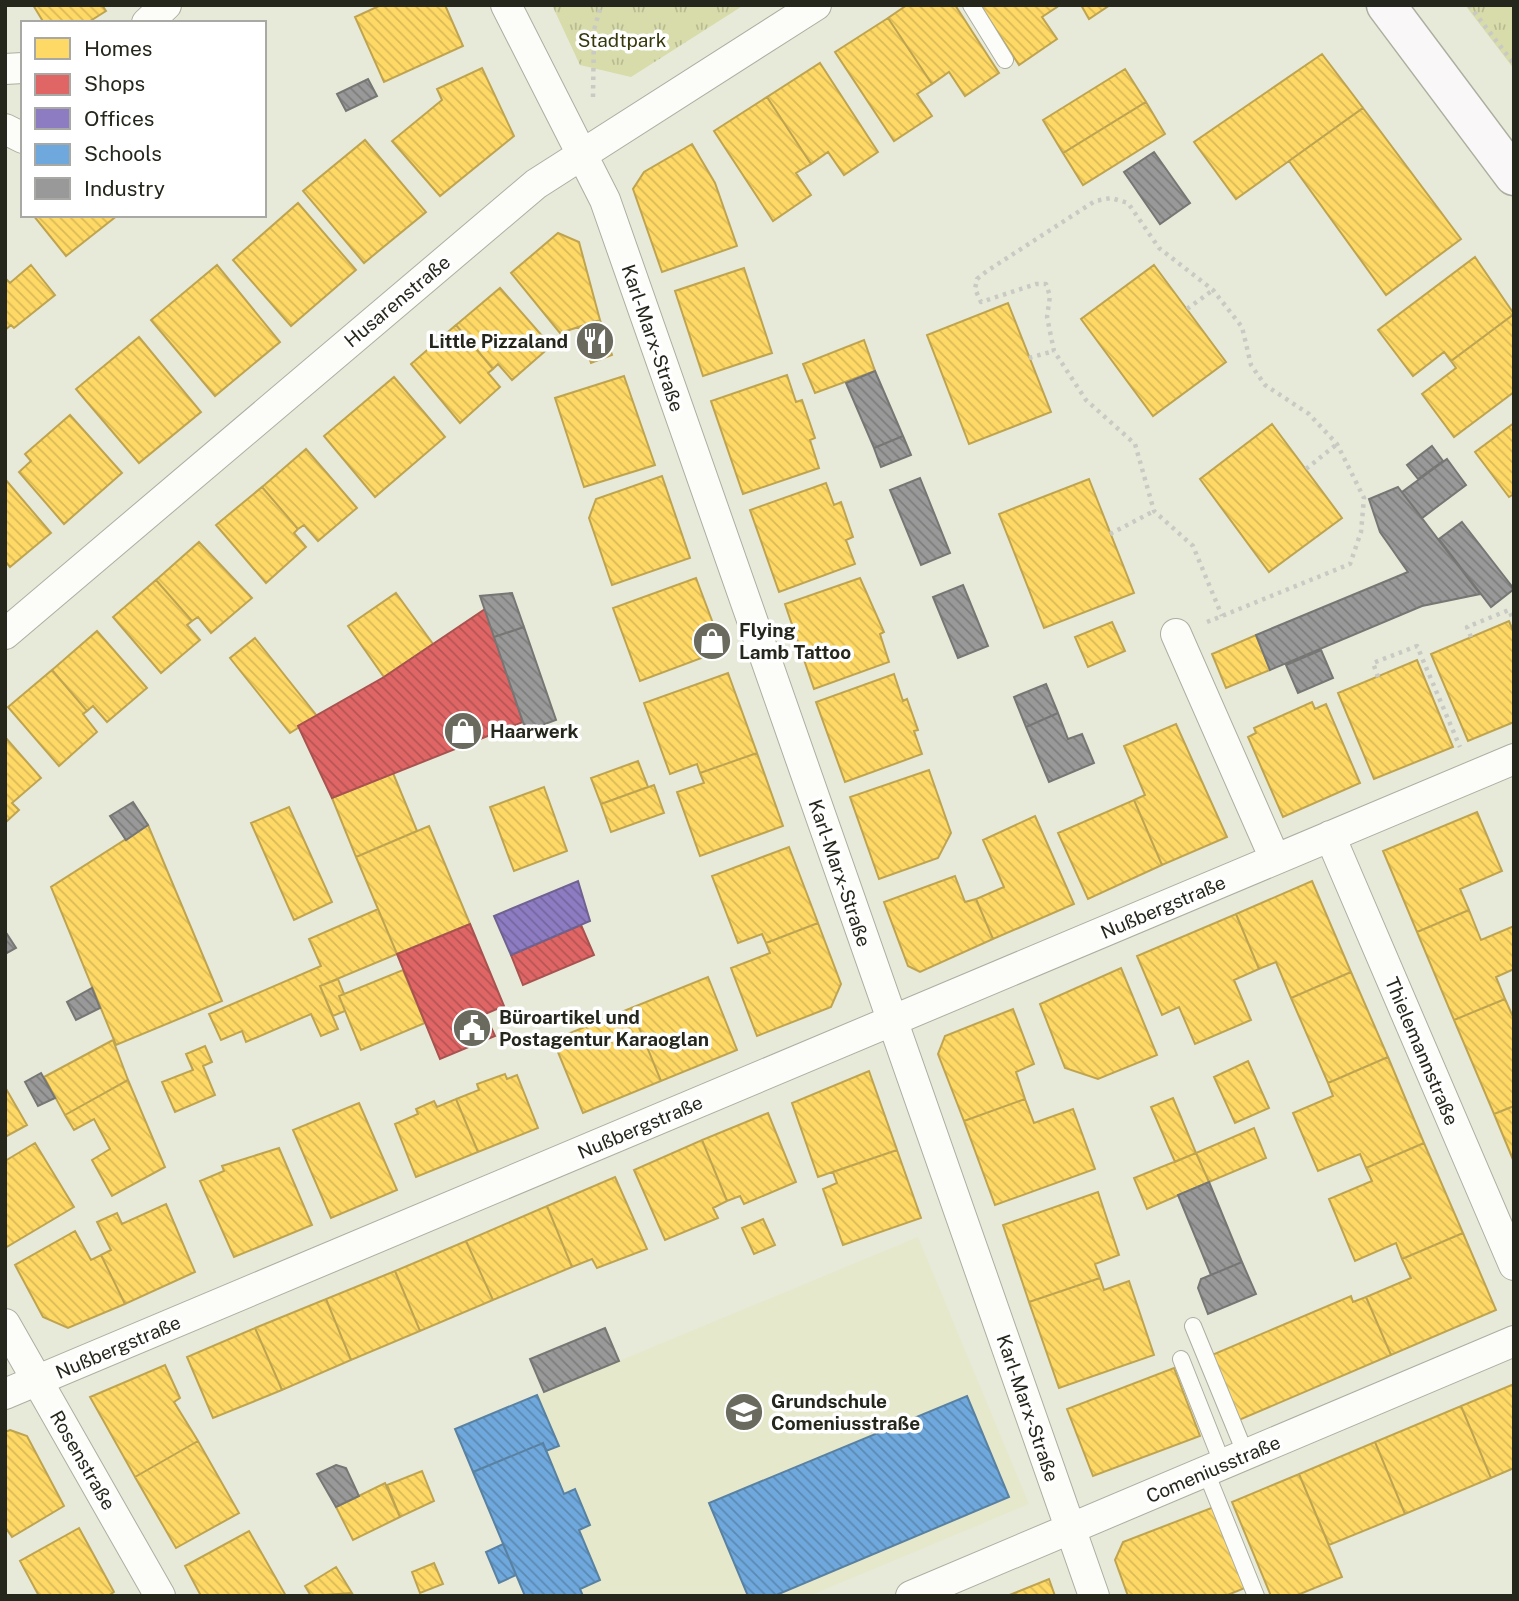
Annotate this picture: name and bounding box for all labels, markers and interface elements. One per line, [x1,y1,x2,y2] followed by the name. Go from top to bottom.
[21,21,266,217] legend
[578,29,667,51] park label: Stadtpark
[84,36,152,61] text: Homes
[84,71,145,96] text: Shops
[84,106,154,131] text: Offices
[84,141,162,166] text: Schools
[84,176,165,201] text: Industry
[340,250,454,352] street label: Husarenstraße
[617,261,689,415] street label: Karl-Marx-Straße
[574,320,616,362] restaurant icon: Little Pizzaland
[429,330,568,352] place label: Little Pizzaland
[739,619,851,663] place label: Flying Lamb Tattoo
[691,620,733,662] shop icon: Flying Lamb Tattoo
[442,710,484,752] shop icon: Haarwerk
[490,720,579,742] place label: Haarwerk
[804,796,876,950] street label: Karl-Marx-Straße
[1097,871,1229,943] street label: Nußbergstraße
[1381,974,1463,1128] street label: Thielemannstraße
[499,1006,709,1050] place label: Büroartikel und Postagentur Karaoglan
[451,1007,493,1049] public building icon: Büroartikel und Postagentur Karaoglan
[574,1091,706,1163] street label: Nußbergstraße
[52,1311,184,1383] street label: Nußbergstraße
[992,1331,1064,1485] street label: Karl-Marx-Straße
[771,1390,920,1434] place label: Grundschule Comeniusstraße
[723,1391,765,1433] school or university icon: Grundschule Comeniusstraße
[46,1407,120,1513] street label: Rosenstraße
[1143,1431,1283,1507] street label: Comeniusstraße

